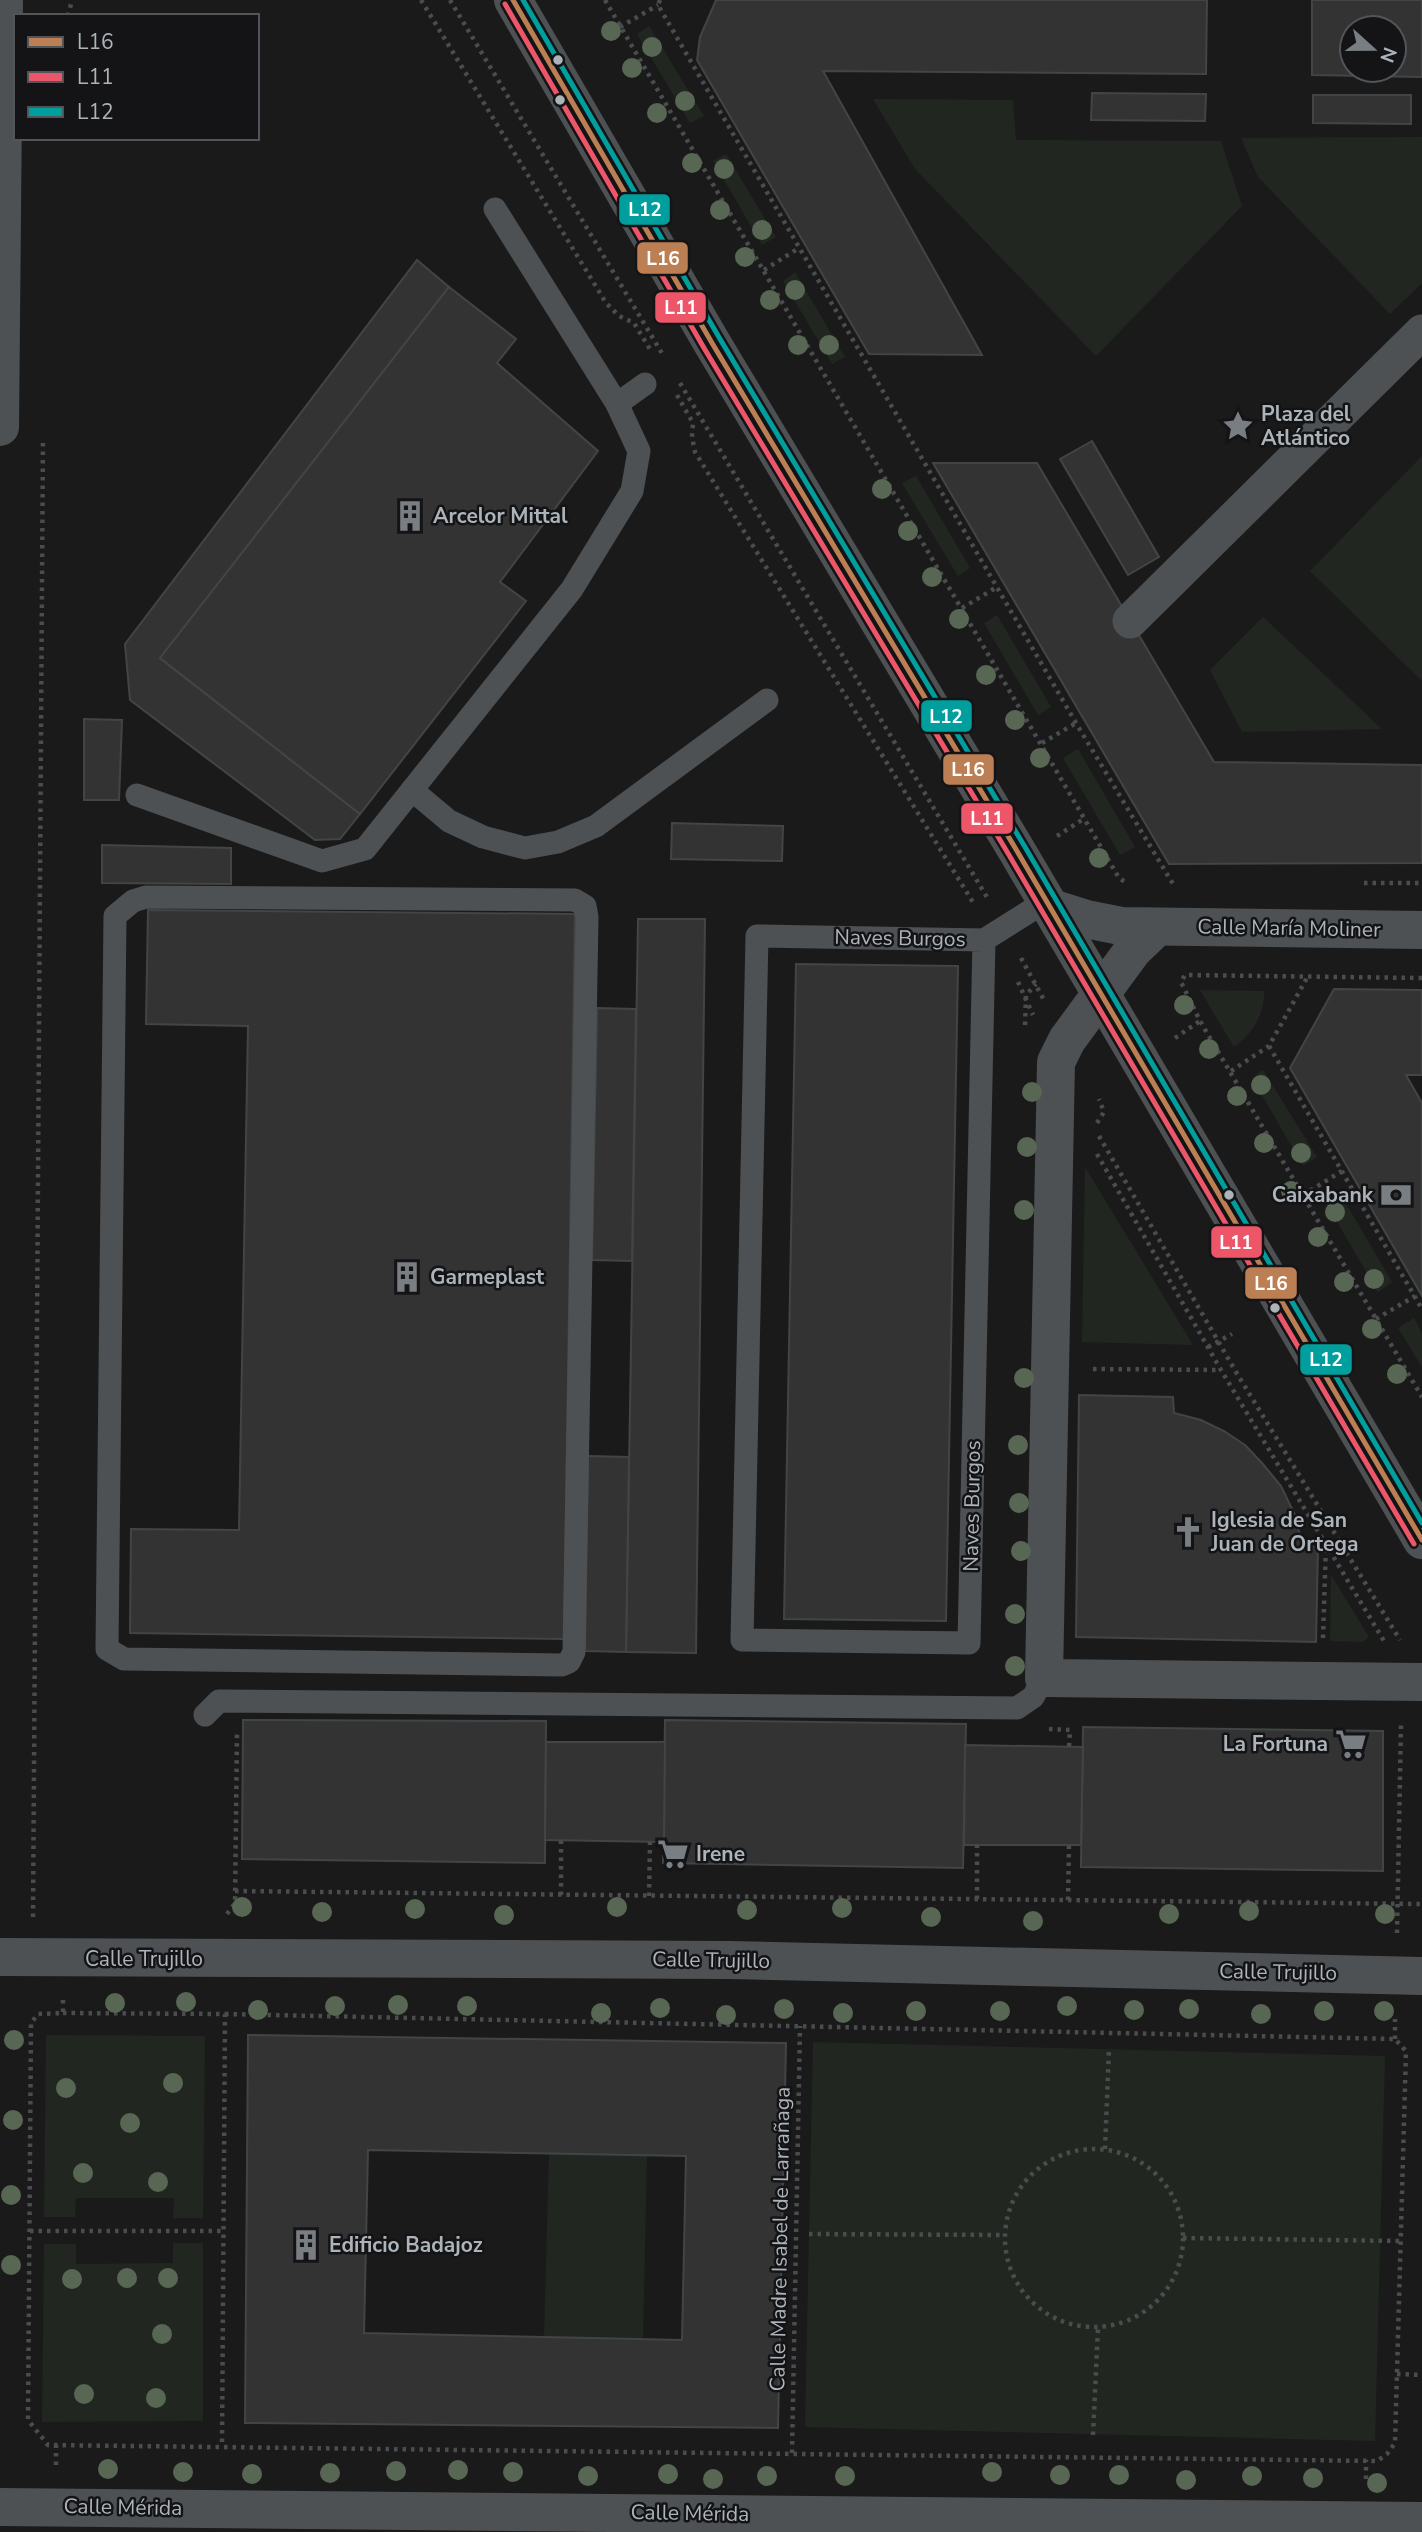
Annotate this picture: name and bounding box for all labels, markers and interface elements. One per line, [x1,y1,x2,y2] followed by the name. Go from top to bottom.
[14,14,259,140] legend
[1338,14,1408,84] north arrow
[77,28,114,56] text: L16
[1373,43,1403,66] text: N
[551,53,565,67] unlabelled marker
[77,63,114,91] text: L11
[553,93,567,107] unlabelled marker
[77,98,114,126] text: L12
[618,193,671,226] line badge: L12
[628,197,662,223] text: L12
[636,241,689,275] line badge: L16
[646,246,680,272] text: L16
[654,291,707,324] line badge: L11
[664,295,698,321] text: L11
[1261,400,1351,452] place label: Plaza del Atlántico
[1221,409,1255,443] place icon: Plaza del Atlántico
[393,499,427,533] building icon: Arcelor Mittal
[433,502,568,530] place label: Arcelor Mittal
[920,699,973,733] line badge: L12
[929,704,963,730] text: L12
[942,753,995,786] line badge: L16
[951,757,985,783] text: L16
[960,802,1014,835] line badge: L11
[970,806,1004,832] text: L11
[1197,912,1381,944] street label: Calle María Moliner
[834,923,966,953] street label: Naves Burgos
[1379,1178,1413,1212] bank icon: Caixabank
[1272,1181,1374,1209] place label: Caixabank
[1222,1188,1236,1202] unlabelled marker
[1210,1225,1263,1259] line badge: L11
[1219,1230,1253,1256] text: L11
[390,1260,424,1294] building icon: Garmeplast
[430,1263,545,1291] place label: Garmeplast
[1244,1266,1298,1300] line badge: L16
[1254,1271,1288,1297] text: L16
[1268,1301,1282,1315] unlabelled marker
[1299,1343,1353,1376] line badge: L12
[1309,1347,1343,1373] text: L12
[957,1440,987,1572] street label: Naves Burgos
[1210,1506,1359,1558] place label: Iglesia de San Juan de Ortega
[1171,1515,1205,1549] church icon: Iglesia de San Juan de Ortega
[1334,1727,1368,1761] supermarket icon: La Fortuna
[1223,1730,1328,1758] place label: La Fortuna
[656,1837,690,1871] supermarket icon: Irene
[696,1840,745,1868] place label: Irene
[85,1945,203,1973] street label: Calle Trujillo
[652,1945,770,1975] street label: Calle Trujillo
[1219,1957,1337,1987] street label: Calle Trujillo
[763,2086,797,2392] street label: Calle Madre Isabel de Larrañaga
[289,2228,323,2262] building icon: Edificio Badajoz
[329,2231,483,2259] place label: Edificio Badajoz
[63,2492,183,2522] street label: Calle Mérida
[630,2498,750,2528] street label: Calle Mérida

